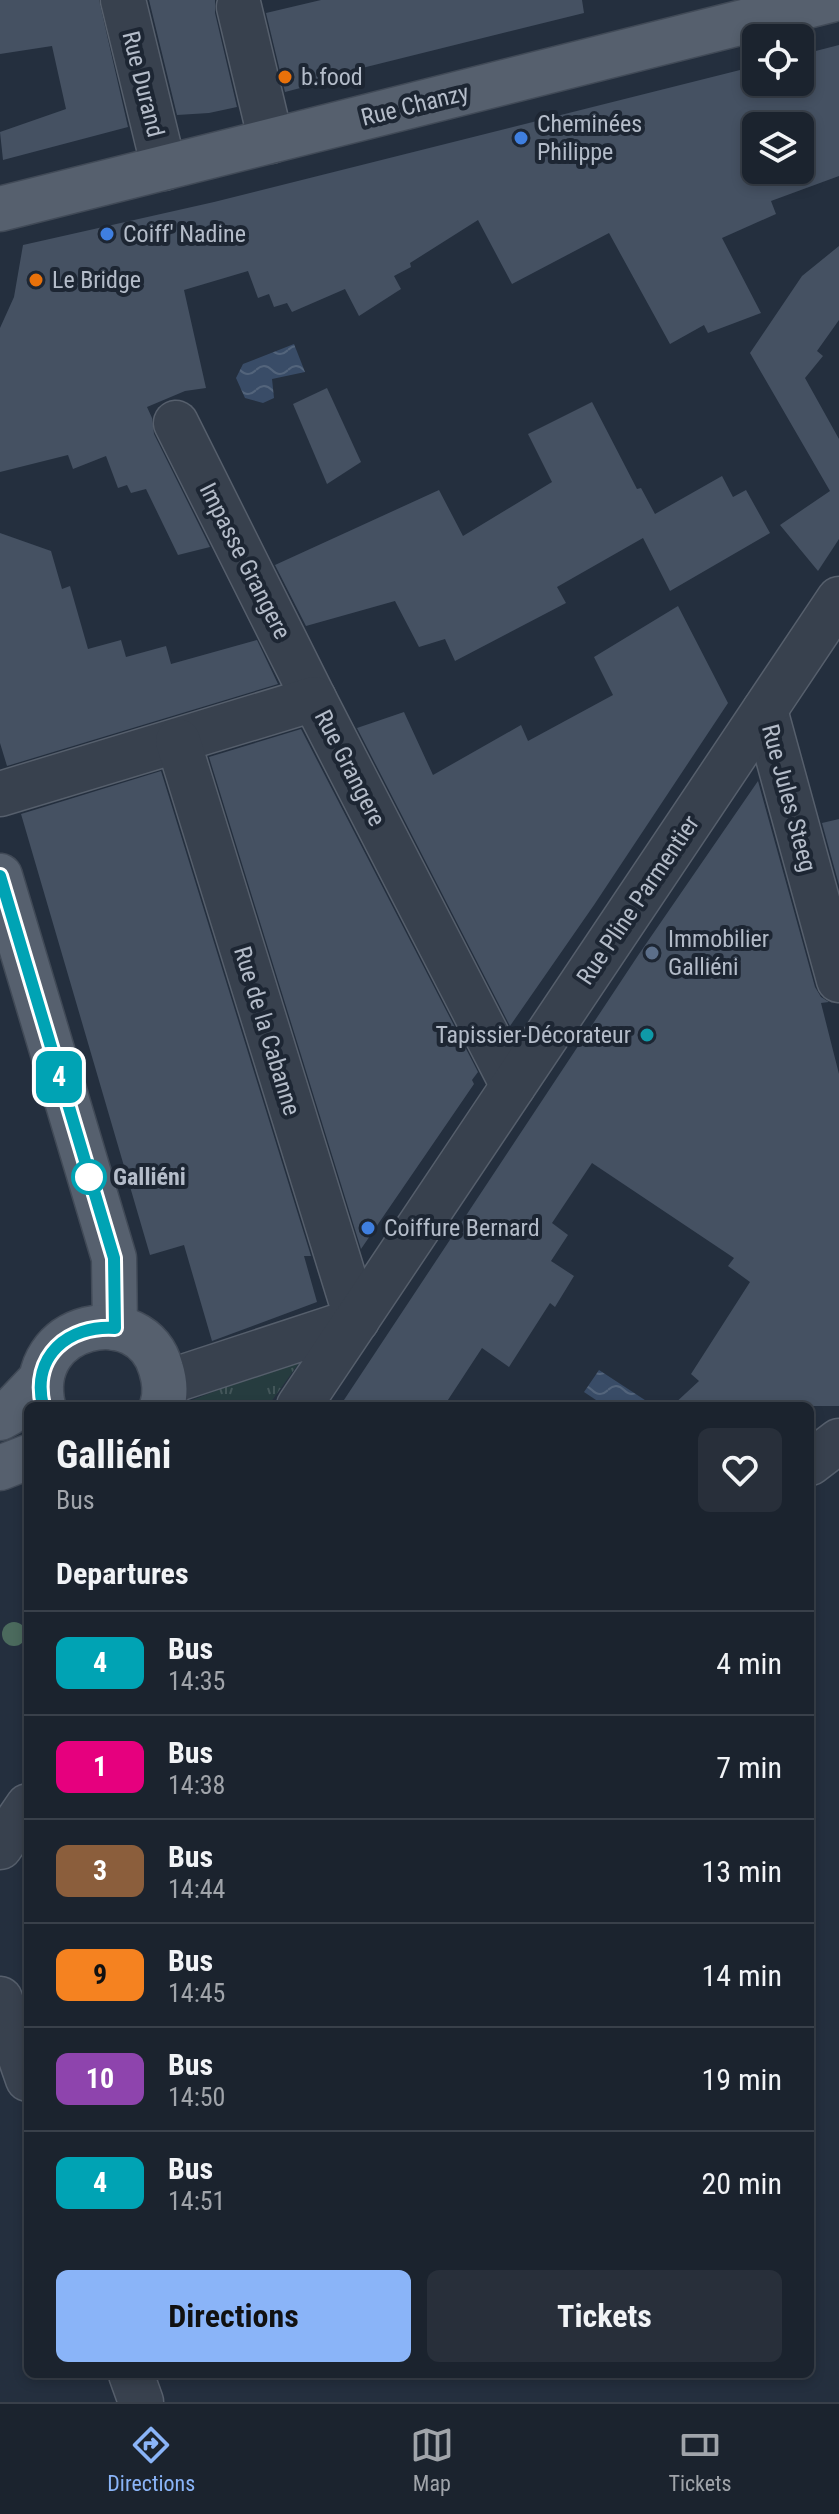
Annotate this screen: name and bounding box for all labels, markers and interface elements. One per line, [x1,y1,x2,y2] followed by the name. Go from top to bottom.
[742,24,814,184] map controls
[742,24,814,96] button: locate
[116,28,170,140] street label: Rue Durand
[301,63,363,91] place label: b.food
[276,68,294,86] marker: b.food
[358,78,472,132] street label: Rue Chanzy
[537,110,642,166] place label: Cheminées Philippe
[742,112,814,184] button: layers
[512,129,530,147] marker: Cheminées Philippe
[123,220,246,248] place label: Coiff' Nadine
[98,225,116,243] marker: Coiff' Nadine
[52,266,141,294] place label: Le Bridge
[27,271,45,289] marker: Le Bridge
[194,478,296,644] street label: Impasse Grangere
[309,705,391,831] street label: Rue Grangere
[756,721,822,875] street label: Rue Jules Steeg
[571,810,705,990] street label: Rue Pline Parmentier
[668,925,769,981] place label: Immobilier Galliéni
[228,943,306,1119] street label: Rue de la Cabanne
[643,944,661,962] marker: Immobilier Galliéni
[435,1021,631,1049] place label: Tapissier-Décorateur
[638,1026,656,1044] marker: Tapissier-Décorateur
[33,1051,85,1103] line badge: 4
[52,1060,66,1093] text: 4
[72,1160,106,1194] marker: Galliéni
[113,1163,186,1191] place label: Galliéni
[384,1214,540,1242] place label: Coiffure Bernard
[359,1219,377,1237] marker: Coiffure Bernard
[698,1428,782,1512] button: heart
[56,1433,171,1477] text: Galliéni
[56,1485,95,1515] text: Bus
[56,1556,189,1591] text: Departures
[168,1631,213,1666] text: Bus
[93,1646,107,1679] text: 4
[716,1646,782,1681] text: 4 min
[168,1666,225,1696] text: 14:35
[168,1735,213,1770] text: Bus
[93,1750,107,1783] text: 1
[716,1750,782,1785] text: 7 min
[168,1770,225,1800] text: 14:38
[168,1839,213,1874] text: Bus
[93,1854,107,1887] text: 3
[701,1854,782,1889] text: 13 min
[168,1874,225,1904] text: 14:44
[168,1943,213,1978] text: Bus
[93,1958,107,1991] text: 9
[701,1958,782,1993] text: 14 min
[168,1978,225,2008] text: 14:45
[168,2047,213,2082] text: Bus
[86,2062,114,2095] text: 10
[701,2062,782,2097] text: 19 min
[168,2082,225,2112] text: 14:50
[168,2151,213,2186] text: Bus
[93,2166,107,2199] text: 4
[701,2166,782,2201] text: 20 min
[168,2186,225,2216] text: 14:51
[56,2270,411,2362] button: Directions
[427,2270,782,2362] button: Tickets
[107,2423,195,2496] tab: Directions
[410,2423,454,2496] tab: Map
[668,2423,732,2496] tab: Tickets

